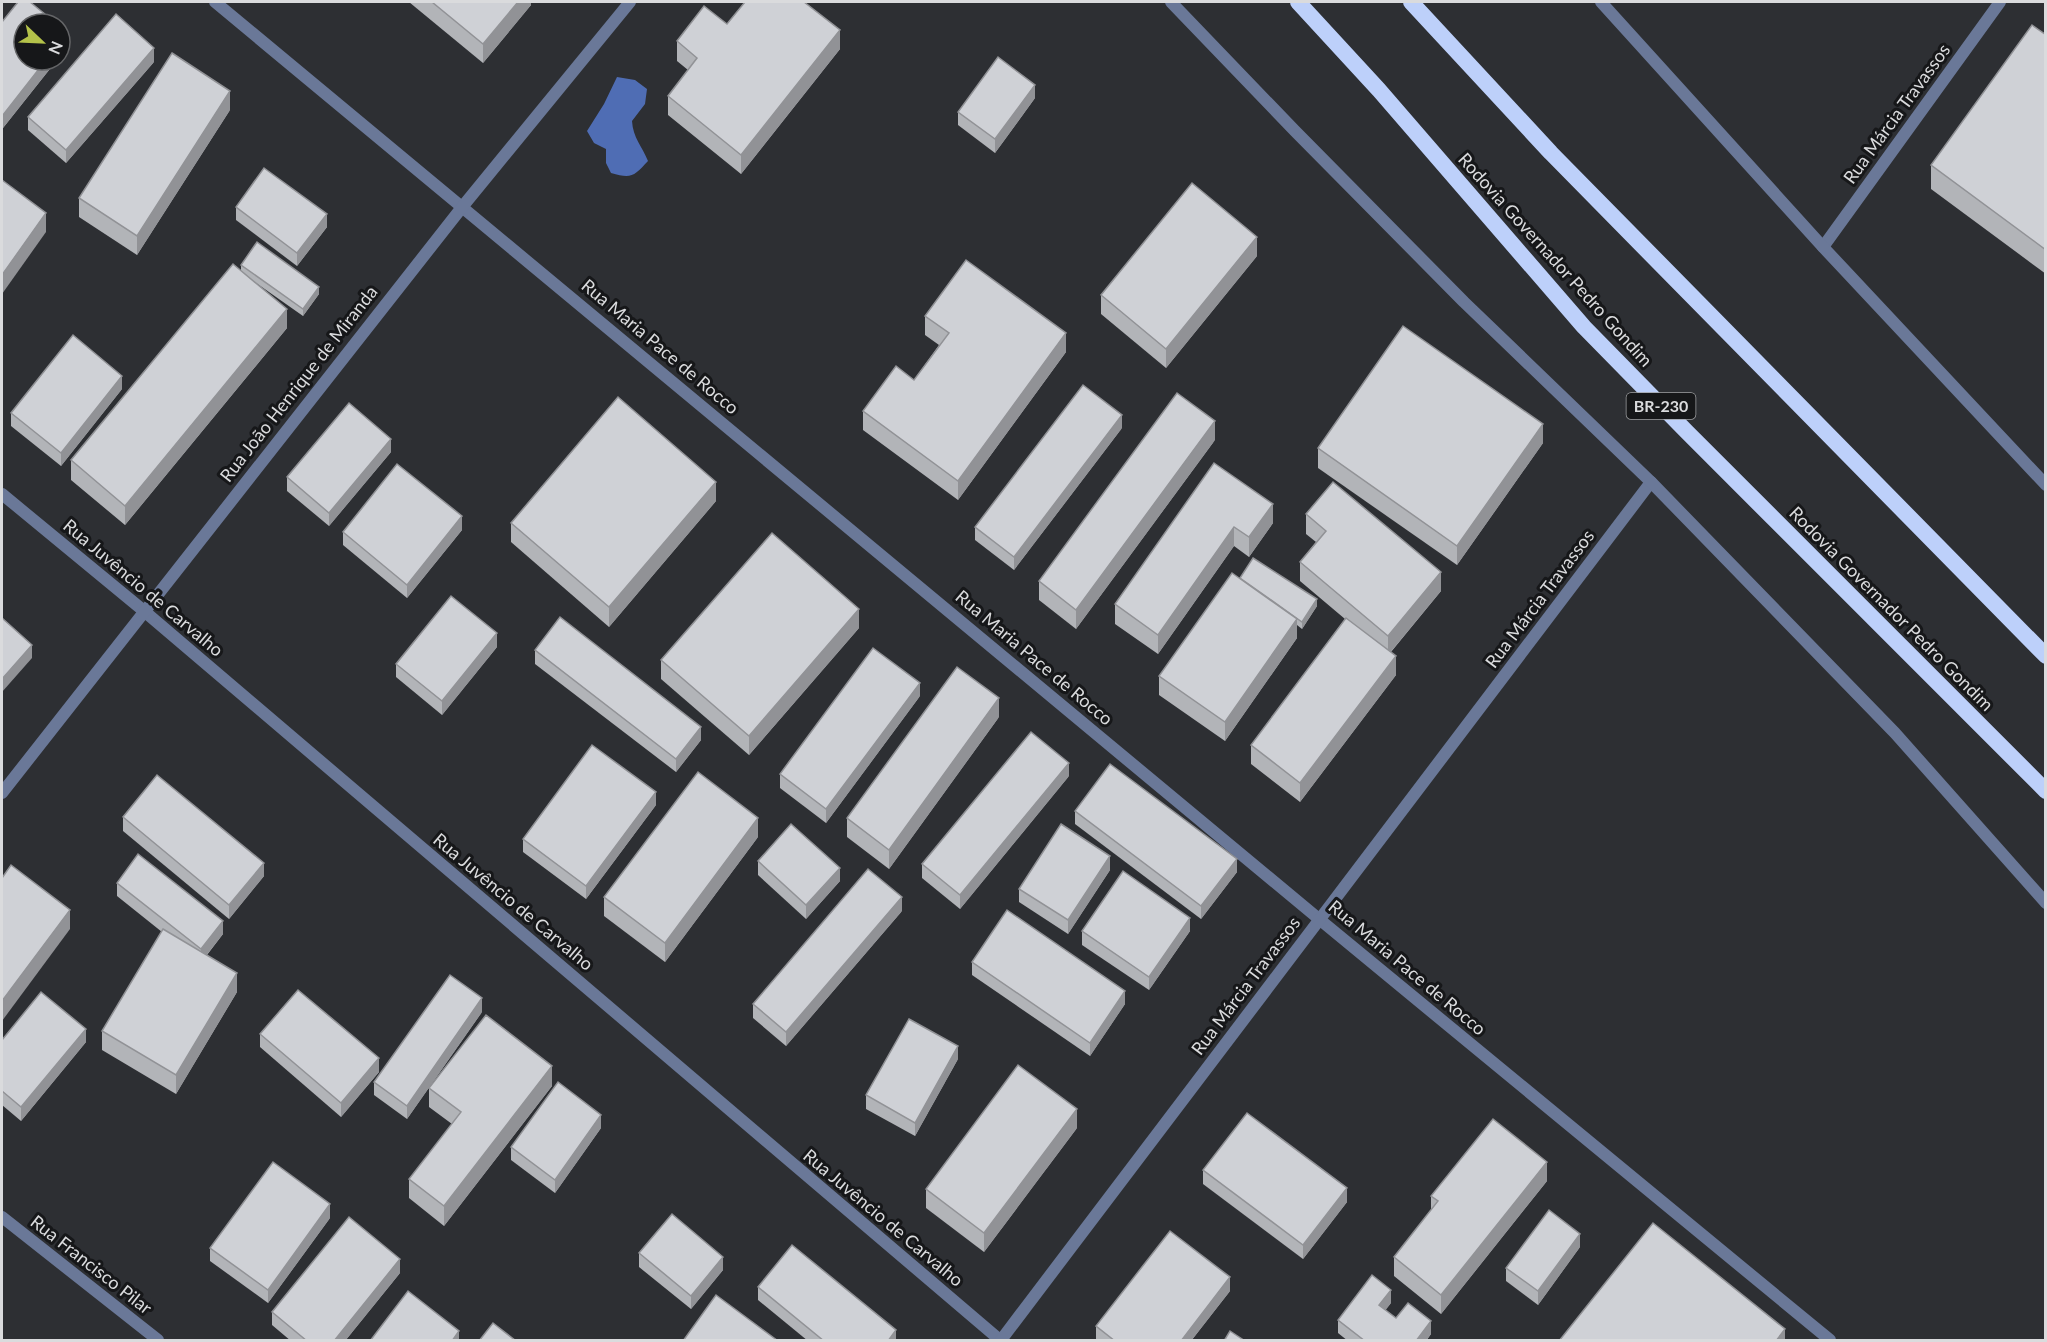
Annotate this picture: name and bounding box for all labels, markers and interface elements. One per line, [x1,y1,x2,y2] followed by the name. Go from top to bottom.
[12,12,72,72] north arrow
[45,39,67,57] text: N
[1838,39,1954,188] street label: Rua Márcia Travassos
[1454,148,1657,371] street label: Rodovia Governador Pedro Gondim
[578,274,744,418] street label: Rua Maria Pace de Rocco
[215,281,382,486] street label: Rua João Henrique de Miranda
[1626,393,1696,419] road number: BR-230
[1785,502,1998,715] street label: Rodovia Governador Pedro Gondim
[59,514,228,661] street label: Rua Juvêncio de Carvalho
[1480,525,1598,672] street label: Rua Márcia Travassos
[952,585,1118,729] street label: Rua Maria Pace de Rocco
[429,828,598,975] street label: Rua Juvêncio de Carvalho
[1325,895,1491,1039] street label: Rua Maria Pace de Rocco
[1186,912,1304,1059] street label: Rua Márcia Travassos
[799,1144,968,1291] street label: Rua Juvêncio de Carvalho
[26,1210,157,1319] street label: Rua Francisco Pilar

